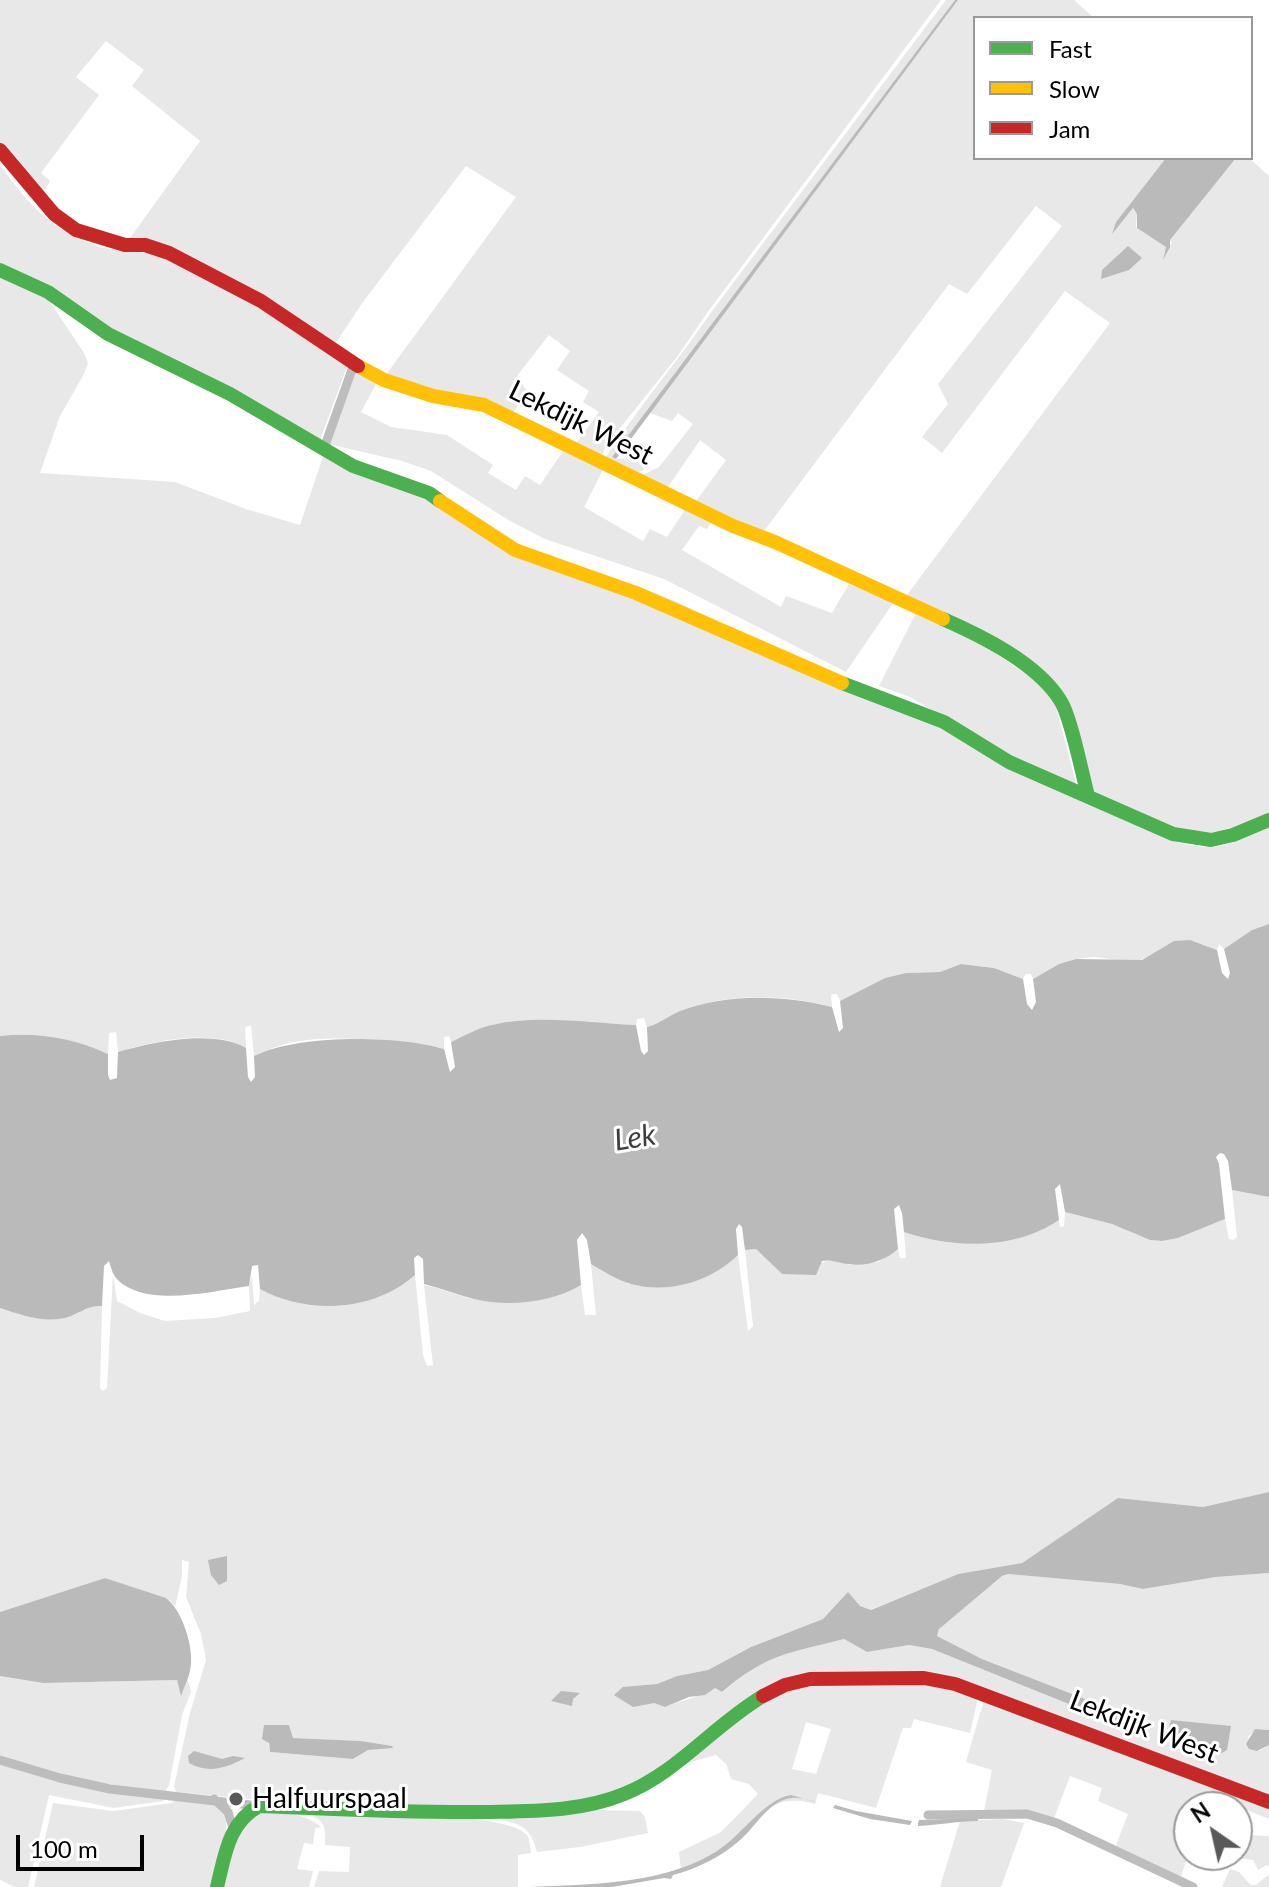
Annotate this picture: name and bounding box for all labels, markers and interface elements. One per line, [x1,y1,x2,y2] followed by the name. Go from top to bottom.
[973,16,1253,160] legend
[1049,34,1092,63] text: Fast
[1049,74,1100,103] text: Slow
[1049,114,1090,143] text: Jam
[503,374,659,472] street label: Lekdijk West
[612,1117,658,1159] water label: Lek
[1065,1683,1223,1771] street label: Lekdijk West
[252,1782,407,1816] place label: Halfuurspaal
[227,1790,245,1808] marker: Halfuurspaal
[1173,1791,1253,1871] north arrow
[1186,1796,1215,1828] text: N
[20,1819,148,1869] scale bar
[30,1834,98,1863] text: 100 m

